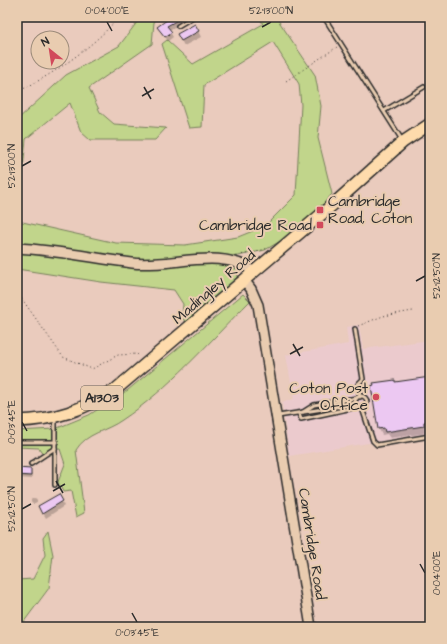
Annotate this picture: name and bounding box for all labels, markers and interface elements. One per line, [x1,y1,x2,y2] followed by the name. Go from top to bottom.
[85,4,129,18] text: 0°04'00"E
[249,4,293,18] text: 52°13'00"N
[30,30,70,70] north arrow
[39,34,52,50] text: N
[5,144,19,188] text: 52°13'00"N
[328,191,413,229] place label: Cambridge Road, Coton
[315,205,325,215] marker: Cambridge Road, Coton
[199,215,312,237] place label: Cambridge Road
[315,220,325,230] marker: Cambridge Road
[168,245,261,330] street label: Madingley Road
[430,253,444,299] text: 52°12'50"N
[289,378,368,416] place label: Coton Post Office
[81,386,123,410] road number: A1303
[371,392,381,402] marker: Coton Post Office
[5,400,19,444] text: 0°03'45"E
[5,486,19,532] text: 52°12'50"N
[292,487,331,602] street label: Cambridge Road
[430,551,444,595] text: 0°04'00"E
[115,626,159,640] text: 0°03'45"E

